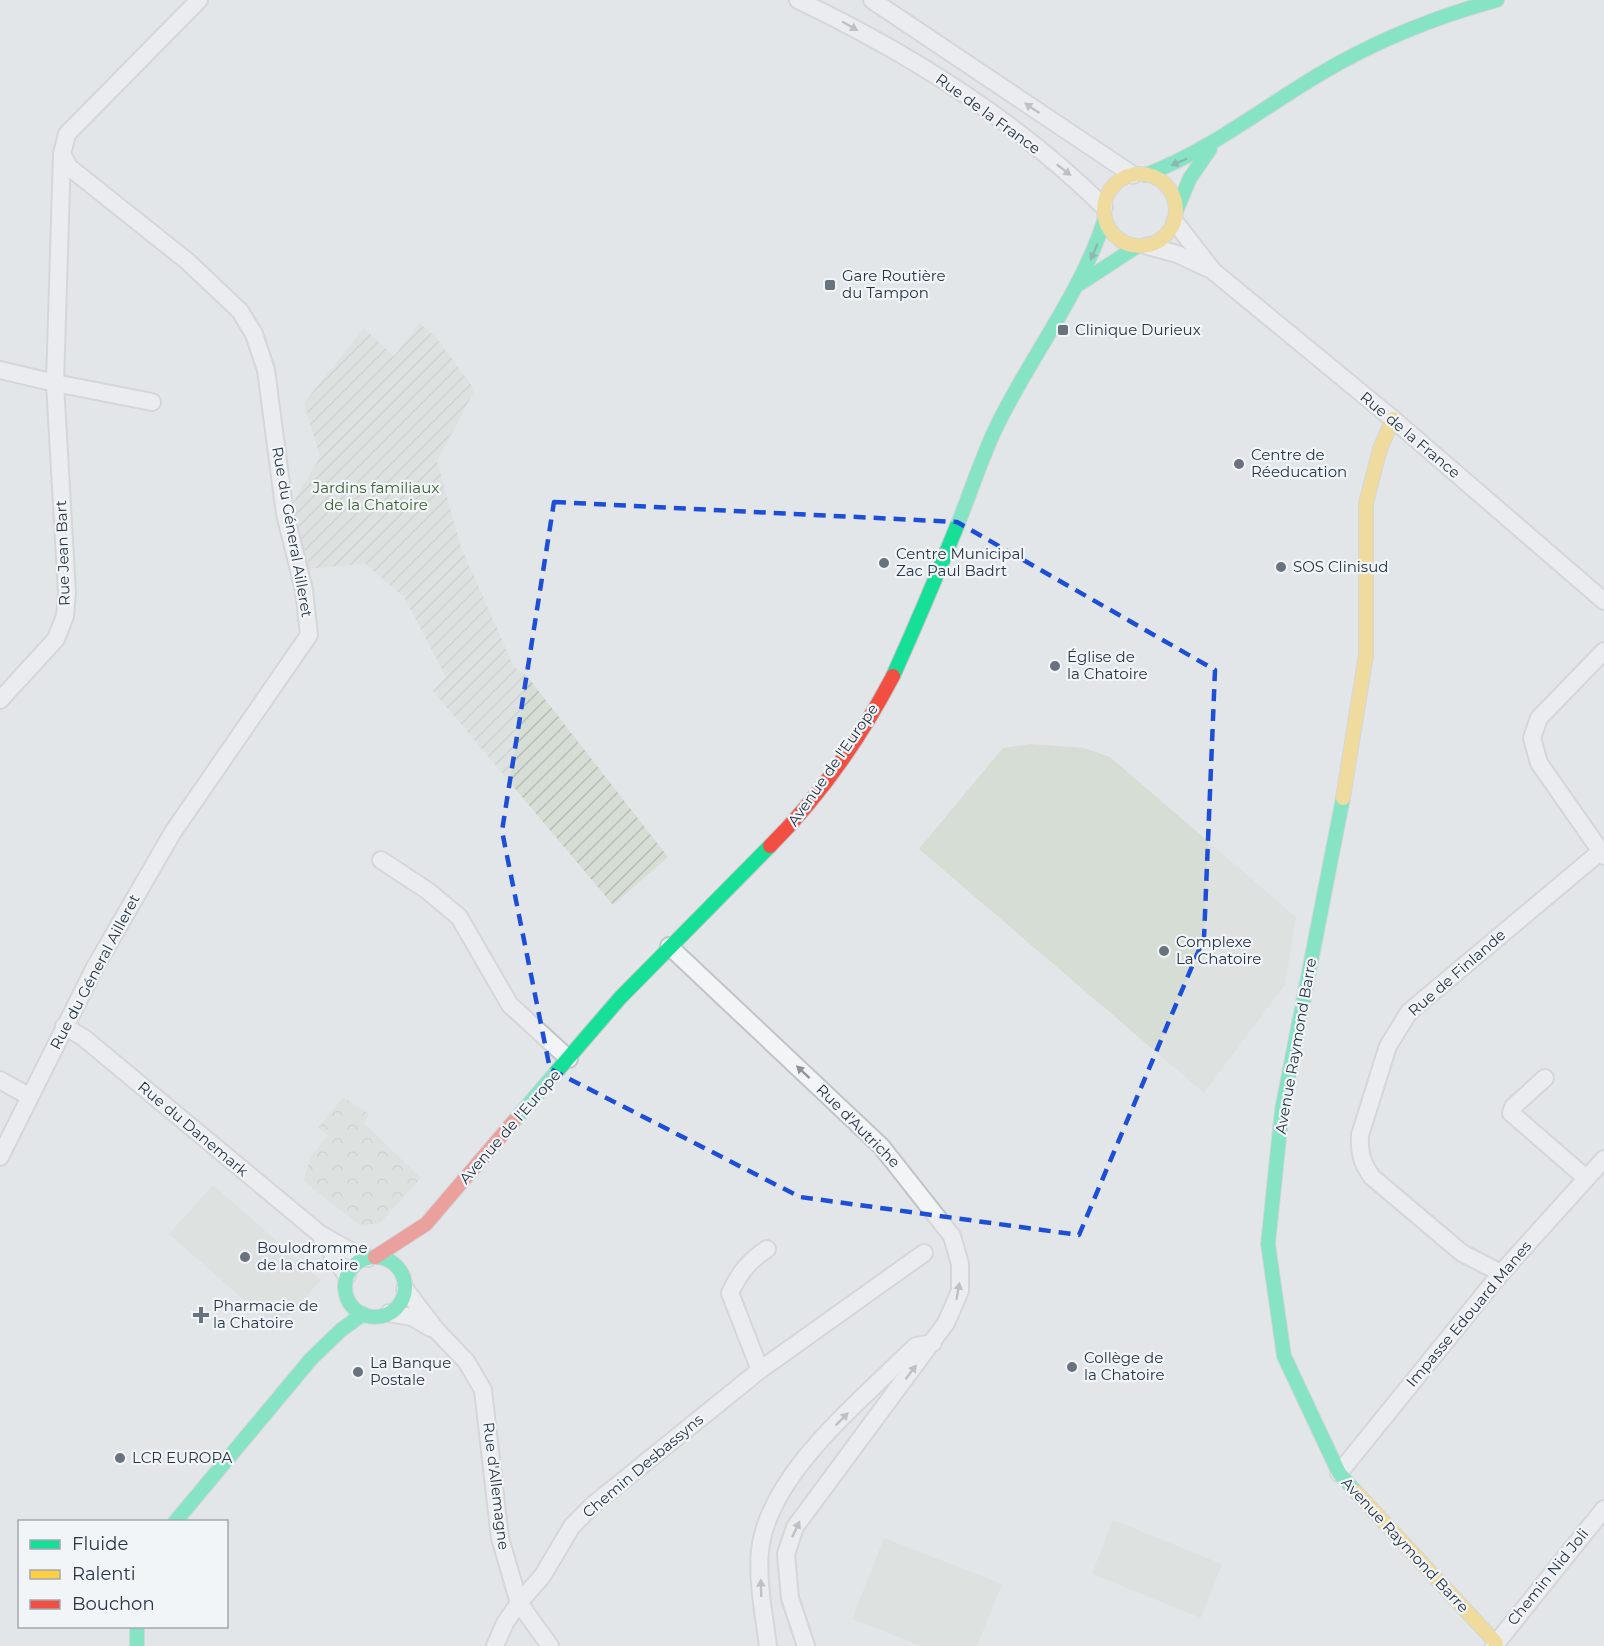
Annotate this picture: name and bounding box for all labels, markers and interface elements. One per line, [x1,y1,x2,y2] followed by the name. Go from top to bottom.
[842,21,859,31] one-way arrow
[932,69,1044,158] street label: Rue de la France
[1023,102,1040,113] one-way arrow
[1170,158,1188,167] one-way arrow
[1056,164,1072,177] one-way arrow
[1089,243,1098,260] one-way arrow
[842,266,946,302] place label: Gare Routière du Tampon
[823,278,837,292] marker: Gare Routière du Tampon
[1075,320,1201,339] place label: Clinique Durieux
[1056,323,1070,337] marker: Clinique Durieux
[1356,387,1464,482] street label: Rue de la France
[268,445,317,619] street label: Rue du Géneral Ailleret
[1251,445,1347,481] place label: Centre de Réeducation
[1232,457,1246,471] marker: Centre de Réeducation
[312,478,439,514] park label: Jardins familiaux de la Chatoire
[51,500,74,606] street label: Rue Jean Bart
[896,544,1024,580] place label: Centre Municipal Zac Paul Badrt
[877,556,891,570] marker: Centre Municipal Zac Paul Badrt
[1293,557,1388,576] place label: SOS Clinisud
[1274,560,1288,574] marker: SOS Clinisud
[1067,647,1148,683] place label: Église de la Chatoire
[1048,659,1062,673] marker: Église de la Chatoire
[783,700,882,830] street label: Avenue de l'Europe
[46,891,144,1053] street label: Rue du Géneral Ailleret
[1404,925,1509,1020] street label: Rue de Finlande
[1176,932,1261,968] place label: Complexe La Chatoire
[1157,944,1171,958] marker: Complexe La Chatoire
[1271,956,1320,1135] street label: Avenue Raymond Barre
[455,1066,564,1188] street label: Avenue de l'Europe
[796,1066,811,1079] one-way arrow
[134,1077,252,1180] street label: Rue du Danemark
[812,1080,904,1172] street label: Rue d'Autriche
[1402,1237,1535,1391] street label: Impasse Edouard Manes
[257,1238,368,1274] place label: Boulodromme de la chatoire
[238,1250,252,1264] marker: Boulodromme de la chatoire
[954,1282,963,1301] one-way arrow
[213,1296,318,1332] place label: Pharmacie de la Chatoire
[194,1308,208,1322] marker: Pharmacie de la Chatoire
[1084,1348,1165,1384] place label: Collège de la Chatoire
[370,1353,451,1389] place label: La Banque Postale
[1065,1360,1079,1374] marker: Collège de la Chatoire
[351,1365,365,1379] marker: La Banque Postale
[905,1365,917,1381] one-way arrow
[578,1410,707,1522] street label: Chemin Desbassyns
[835,1413,849,1427] one-way arrow
[479,1421,514,1551] street label: Rue d'Allemagne
[132,1448,232,1467] place label: LCR EUROPA
[113,1451,127,1465] marker: LCR EUROPA
[1338,1473,1473,1616] street label: Avenue Raymond Barre
[18,1520,228,1628] legend
[791,1521,800,1538] one-way arrow
[1503,1524,1592,1629] street label: Chemin Nid Joli
[72,1533,128,1555] text: Fluide
[72,1563,136,1585] text: Ralenti
[756,1578,766,1597] one-way arrow
[72,1593,155,1615] text: Bouchon

